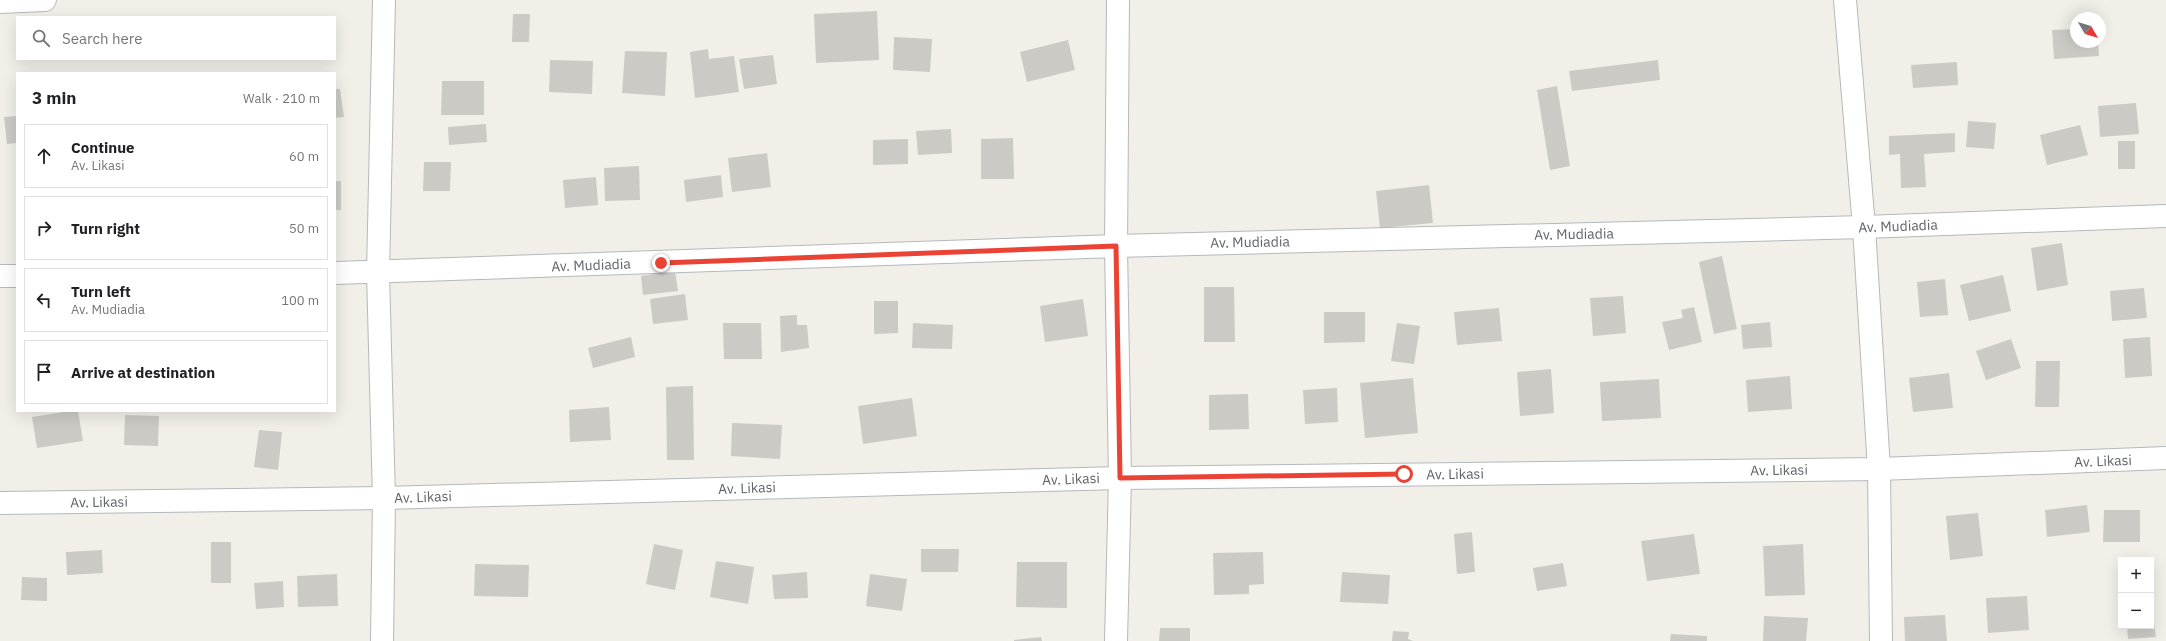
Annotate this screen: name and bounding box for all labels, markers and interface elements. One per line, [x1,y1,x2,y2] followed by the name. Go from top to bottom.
[2070,12,2106,48] north arrow
[16,16,336,60] search box
[30,27,52,49] icon: search
[62,29,142,48] text: Search here
[32,87,76,109] text: 3 min
[243,90,320,107] text: Walk · 210 m
[71,138,135,157] text: Continue
[33,145,55,167] icon: ahead
[289,148,319,165] text: 60 m
[71,157,125,174] text: Av. Likasi
[1858,216,1939,236] street label: Av. Mudiadia
[33,217,55,239] icon: right
[71,219,140,238] text: Turn right
[289,220,319,237] text: 50 m
[1534,224,1614,244] street label: Av. Mudiadia
[1210,232,1290,252] street label: Av. Mudiadia
[652,254,670,272] route end
[551,255,632,275] street label: Av. Mudiadia
[71,282,131,301] text: Turn left
[33,289,55,311] icon: left
[281,292,319,309] text: 100 m
[71,301,145,318] text: Av. Mudiadia
[33,361,55,383] icon: arrive
[71,363,215,382] text: Arrive at destination
[2074,451,2132,471] street label: Av. Likasi
[1750,460,1808,480] street label: Av. Likasi
[1426,464,1484,484] street label: Av. Likasi
[1395,465,1413,483] route start
[1042,469,1100,489] street label: Av. Likasi
[718,478,776,498] street label: Av. Likasi
[394,487,452,507] street label: Av. Likasi
[70,492,128,512] street label: Av. Likasi
[2118,557,2154,629] map controls
[2118,557,2154,593] button: +
[2118,593,2154,629] button: −

